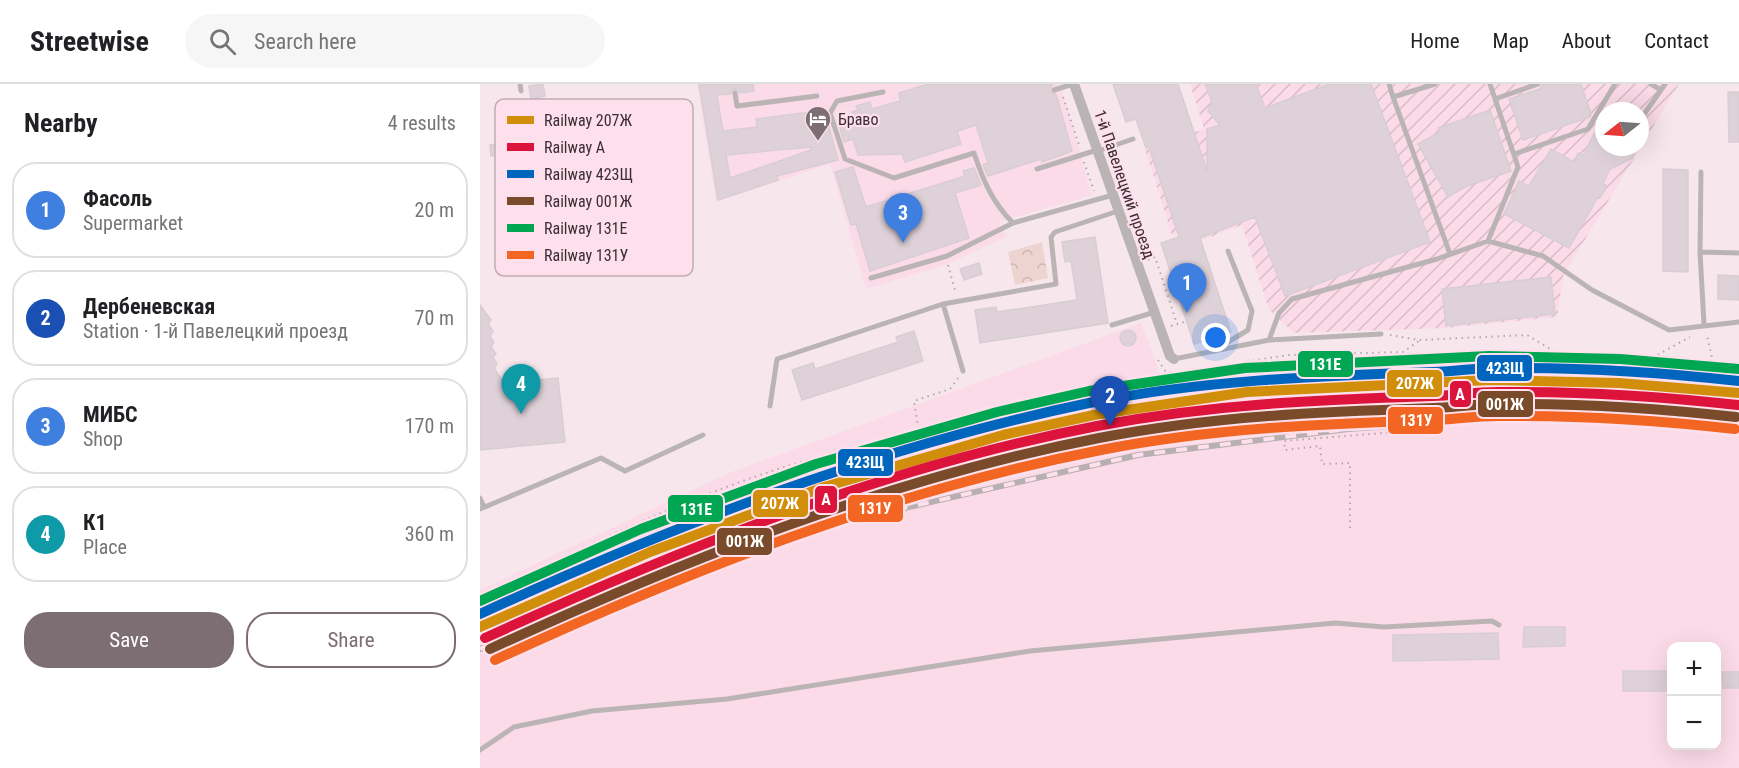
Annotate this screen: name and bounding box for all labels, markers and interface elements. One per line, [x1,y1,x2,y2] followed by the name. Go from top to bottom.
[185,14,605,68] search box
[30,25,149,58] text: Streetwise
[206,25,239,58] icon: search
[254,29,356,54] text: Search here
[1410,29,1460,53] text: Home
[1493,29,1529,53] text: Map
[1562,29,1611,53] text: About
[1644,29,1709,53] text: Contact
[495,99,693,276] legend
[1595,102,1649,156] north arrow
[803,104,833,142] hotel icon: Браво
[1090,107,1159,261] street label: 1-й Павелецкий проезд
[24,108,98,138] text: Nearby
[838,110,878,129] place label: Браво
[388,111,456,135] text: 4 results
[544,111,632,130] text: Railway 207Ж
[544,138,605,157] text: Railway A
[544,165,633,184] text: Railway 423Щ
[83,186,152,211] text: Фасоль
[544,192,632,211] text: Railway 001Ж
[884,194,922,243] pin: 3
[40,198,51,222] text: 1
[415,198,454,222] text: 20 m
[83,211,183,235] text: Supermarket
[544,219,627,238] text: Railway 131Е
[544,246,628,265] text: Railway 131У
[1168,264,1206,313] pin: 1
[83,294,215,319] text: Дербеневская
[40,306,51,330] text: 2
[415,306,454,330] text: 70 m
[83,319,348,343] text: Station · 1-й Павелецкий проезд
[1201,323,1230,352] your location
[1297,350,1354,378] line badge: 131Е
[1476,354,1533,382] line badge: 423Щ
[1309,355,1341,374] text: 131Е
[1486,359,1524,378] text: 423Щ
[502,364,540,414] pin: 4
[1386,369,1443,398] line badge: 207Ж
[1396,374,1434,393] text: 207Ж
[1090,376,1130,426] pin: 2
[1449,380,1472,408] line badge: A
[1455,385,1465,404] text: A
[1477,390,1534,418] line badge: 001Ж
[1486,395,1524,414] text: 001Ж
[83,402,138,427] text: МИБС
[1387,406,1444,435] line badge: 131У
[1399,411,1433,430] text: 131У
[40,414,51,438] text: 3
[405,414,454,438] text: 170 m
[83,427,123,451] text: Shop
[837,448,894,477] line badge: 423Щ
[846,453,884,472] text: 423Щ
[814,485,838,514] line badge: A
[752,489,809,518] line badge: 207Ж
[821,490,831,509] text: A
[667,494,724,523] line badge: 131Е
[761,494,799,513] text: 207Ж
[847,494,904,523] line badge: 131У
[858,499,892,518] text: 131У
[680,500,712,519] text: 131Е
[83,510,107,535] text: К1
[40,522,51,546] text: 4
[405,522,454,546] text: 360 m
[716,527,773,556] line badge: 001Ж
[726,532,764,551] text: 001Ж
[83,535,127,559] text: Place
[24,612,234,668] button: Save
[246,612,456,668] button: Share
[1667,642,1721,750] map controls
[1667,642,1721,696] button: +
[1667,696,1721,750] button: −

